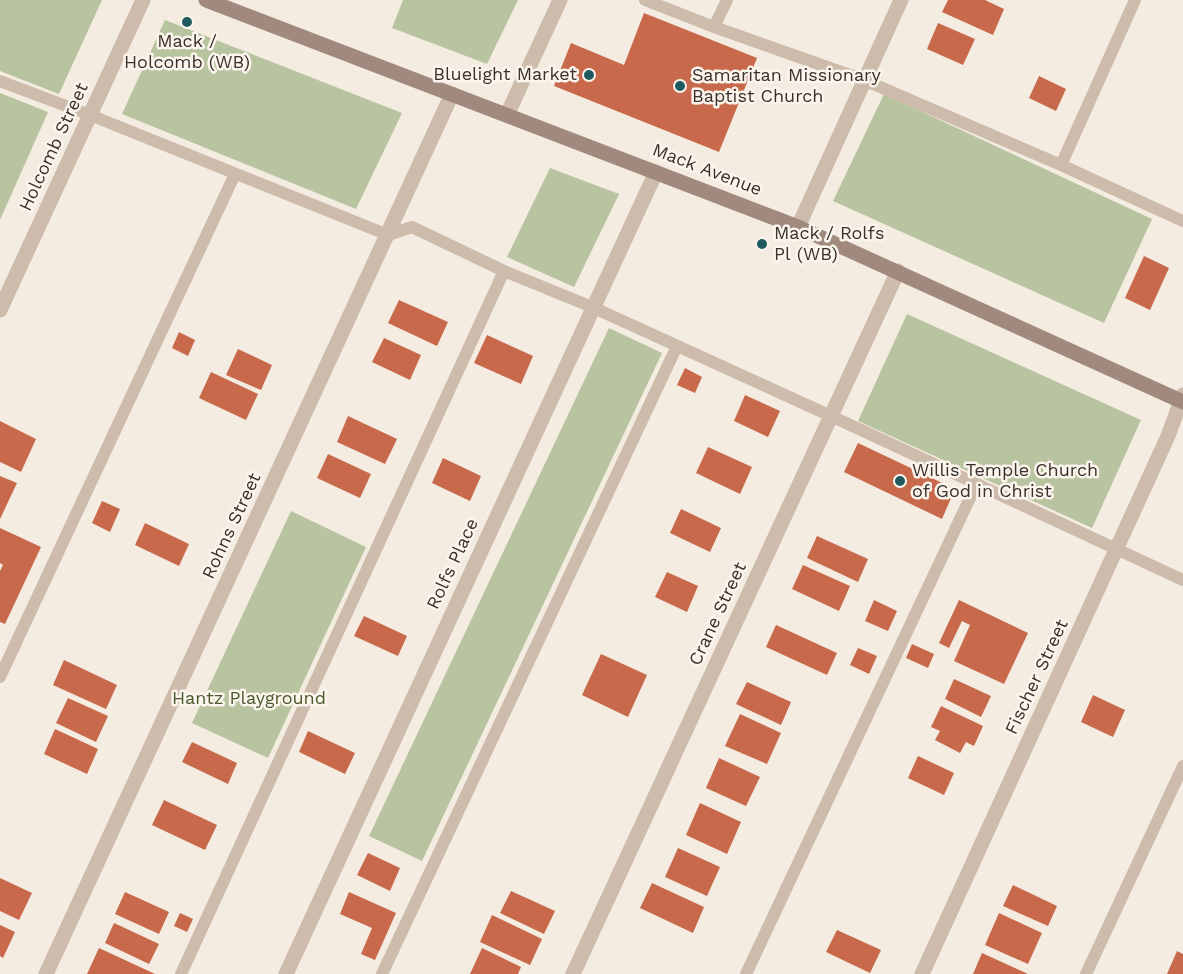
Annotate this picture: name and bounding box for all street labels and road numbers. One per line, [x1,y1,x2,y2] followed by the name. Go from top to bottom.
[15,79,93,215] street label: Holcomb Street
[649,139,765,201] street label: Mack Avenue
[198,470,266,582] street label: Rohns Street
[423,515,483,613] street label: Rolfs Place
[685,559,751,669] street label: Crane Street
[1001,616,1073,738] street label: Fischer Street

